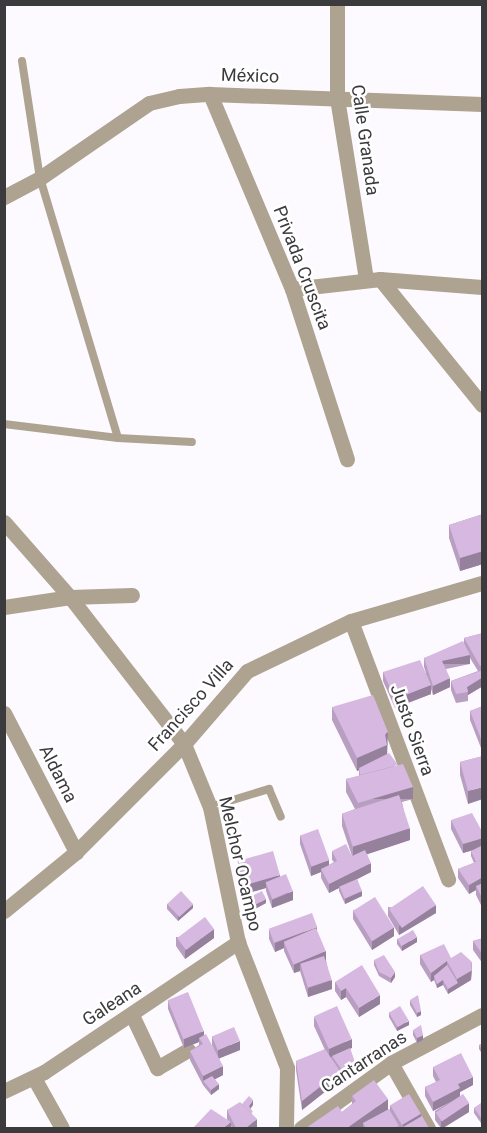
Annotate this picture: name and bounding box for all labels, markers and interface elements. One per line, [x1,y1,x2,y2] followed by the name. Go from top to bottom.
[221,64,279,88] street label: México
[347,83,383,197] street label: Calle Granada
[268,203,336,333] street label: Privada Cruscita
[144,654,238,756] street label: Francisco Villa
[385,681,439,779] street label: Justo Sierra
[34,742,82,806] street label: Aldama
[214,795,266,933] street label: Melchor Ocampo
[79,977,145,1031] street label: Galeana
[317,1026,411,1098] street label: Cantarranas

